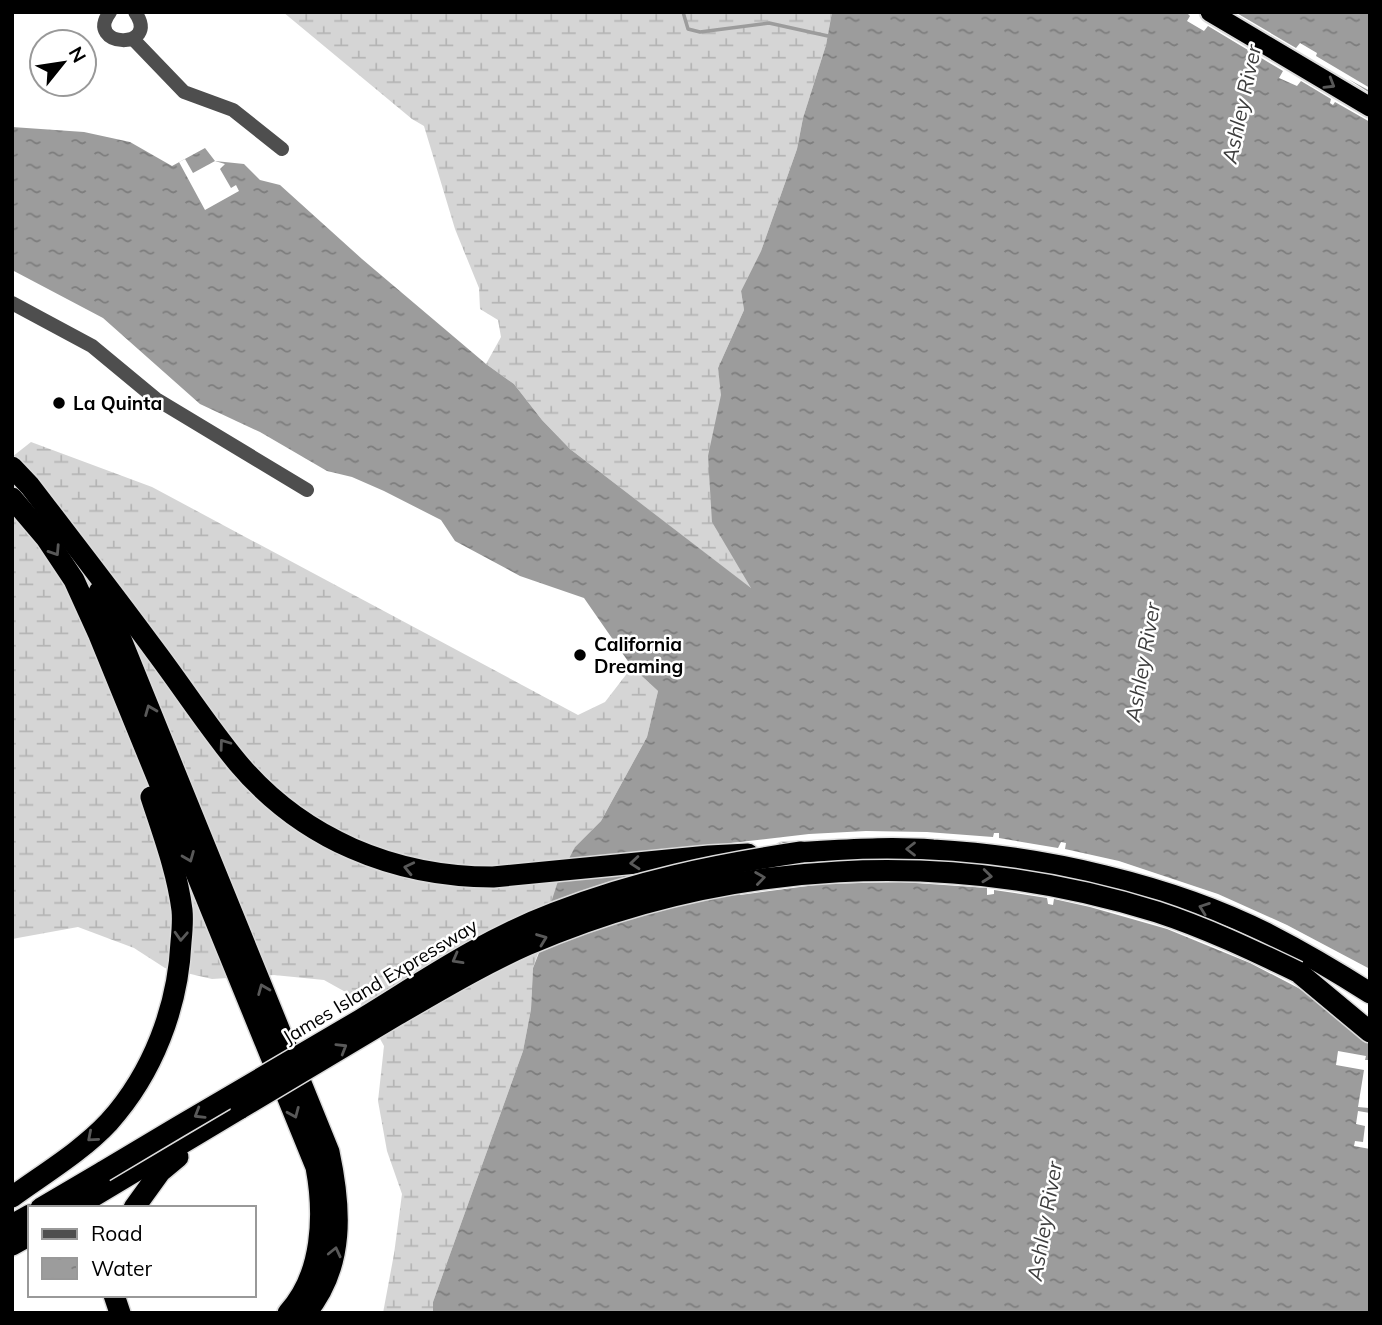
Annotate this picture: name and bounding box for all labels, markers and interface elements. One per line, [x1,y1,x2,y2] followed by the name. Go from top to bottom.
[28,28,98,98] north arrow
[1216,41,1267,167] water label: Ashley River
[64,42,92,67] text: N
[1323,75,1336,88] one-way arrow
[73,391,162,415] place label: La Quinta
[51,395,67,411] marker: La Quinta
[47,544,60,557] one-way arrow
[1119,599,1166,725] water label: Ashley River
[594,632,683,678] place label: California Dreaming
[572,647,588,663] marker: California Dreaming
[144,705,158,717] one-way arrow
[220,739,232,752] one-way arrow
[905,841,915,857] one-way arrow
[181,851,195,863] one-way arrow
[629,855,640,870] one-way arrow
[403,862,415,876] one-way arrow
[982,868,993,883] one-way arrow
[754,871,766,886] one-way arrow
[1199,902,1211,916] one-way arrow
[278,913,482,1049] street label: James Island Expressway
[174,930,189,941] one-way arrow
[535,934,547,948] one-way arrow
[452,951,464,964] one-way arrow
[257,984,271,996] one-way arrow
[335,1043,348,1056] one-way arrow
[194,1106,207,1119] one-way arrow
[286,1106,300,1118] one-way arrow
[87,1129,100,1141] one-way arrow
[1021,1158,1068,1284] water label: Ashley River
[28,1206,256,1297] legend
[91,1220,142,1246] text: Road
[326,1246,341,1258] one-way arrow
[91,1255,152,1281] text: Water

